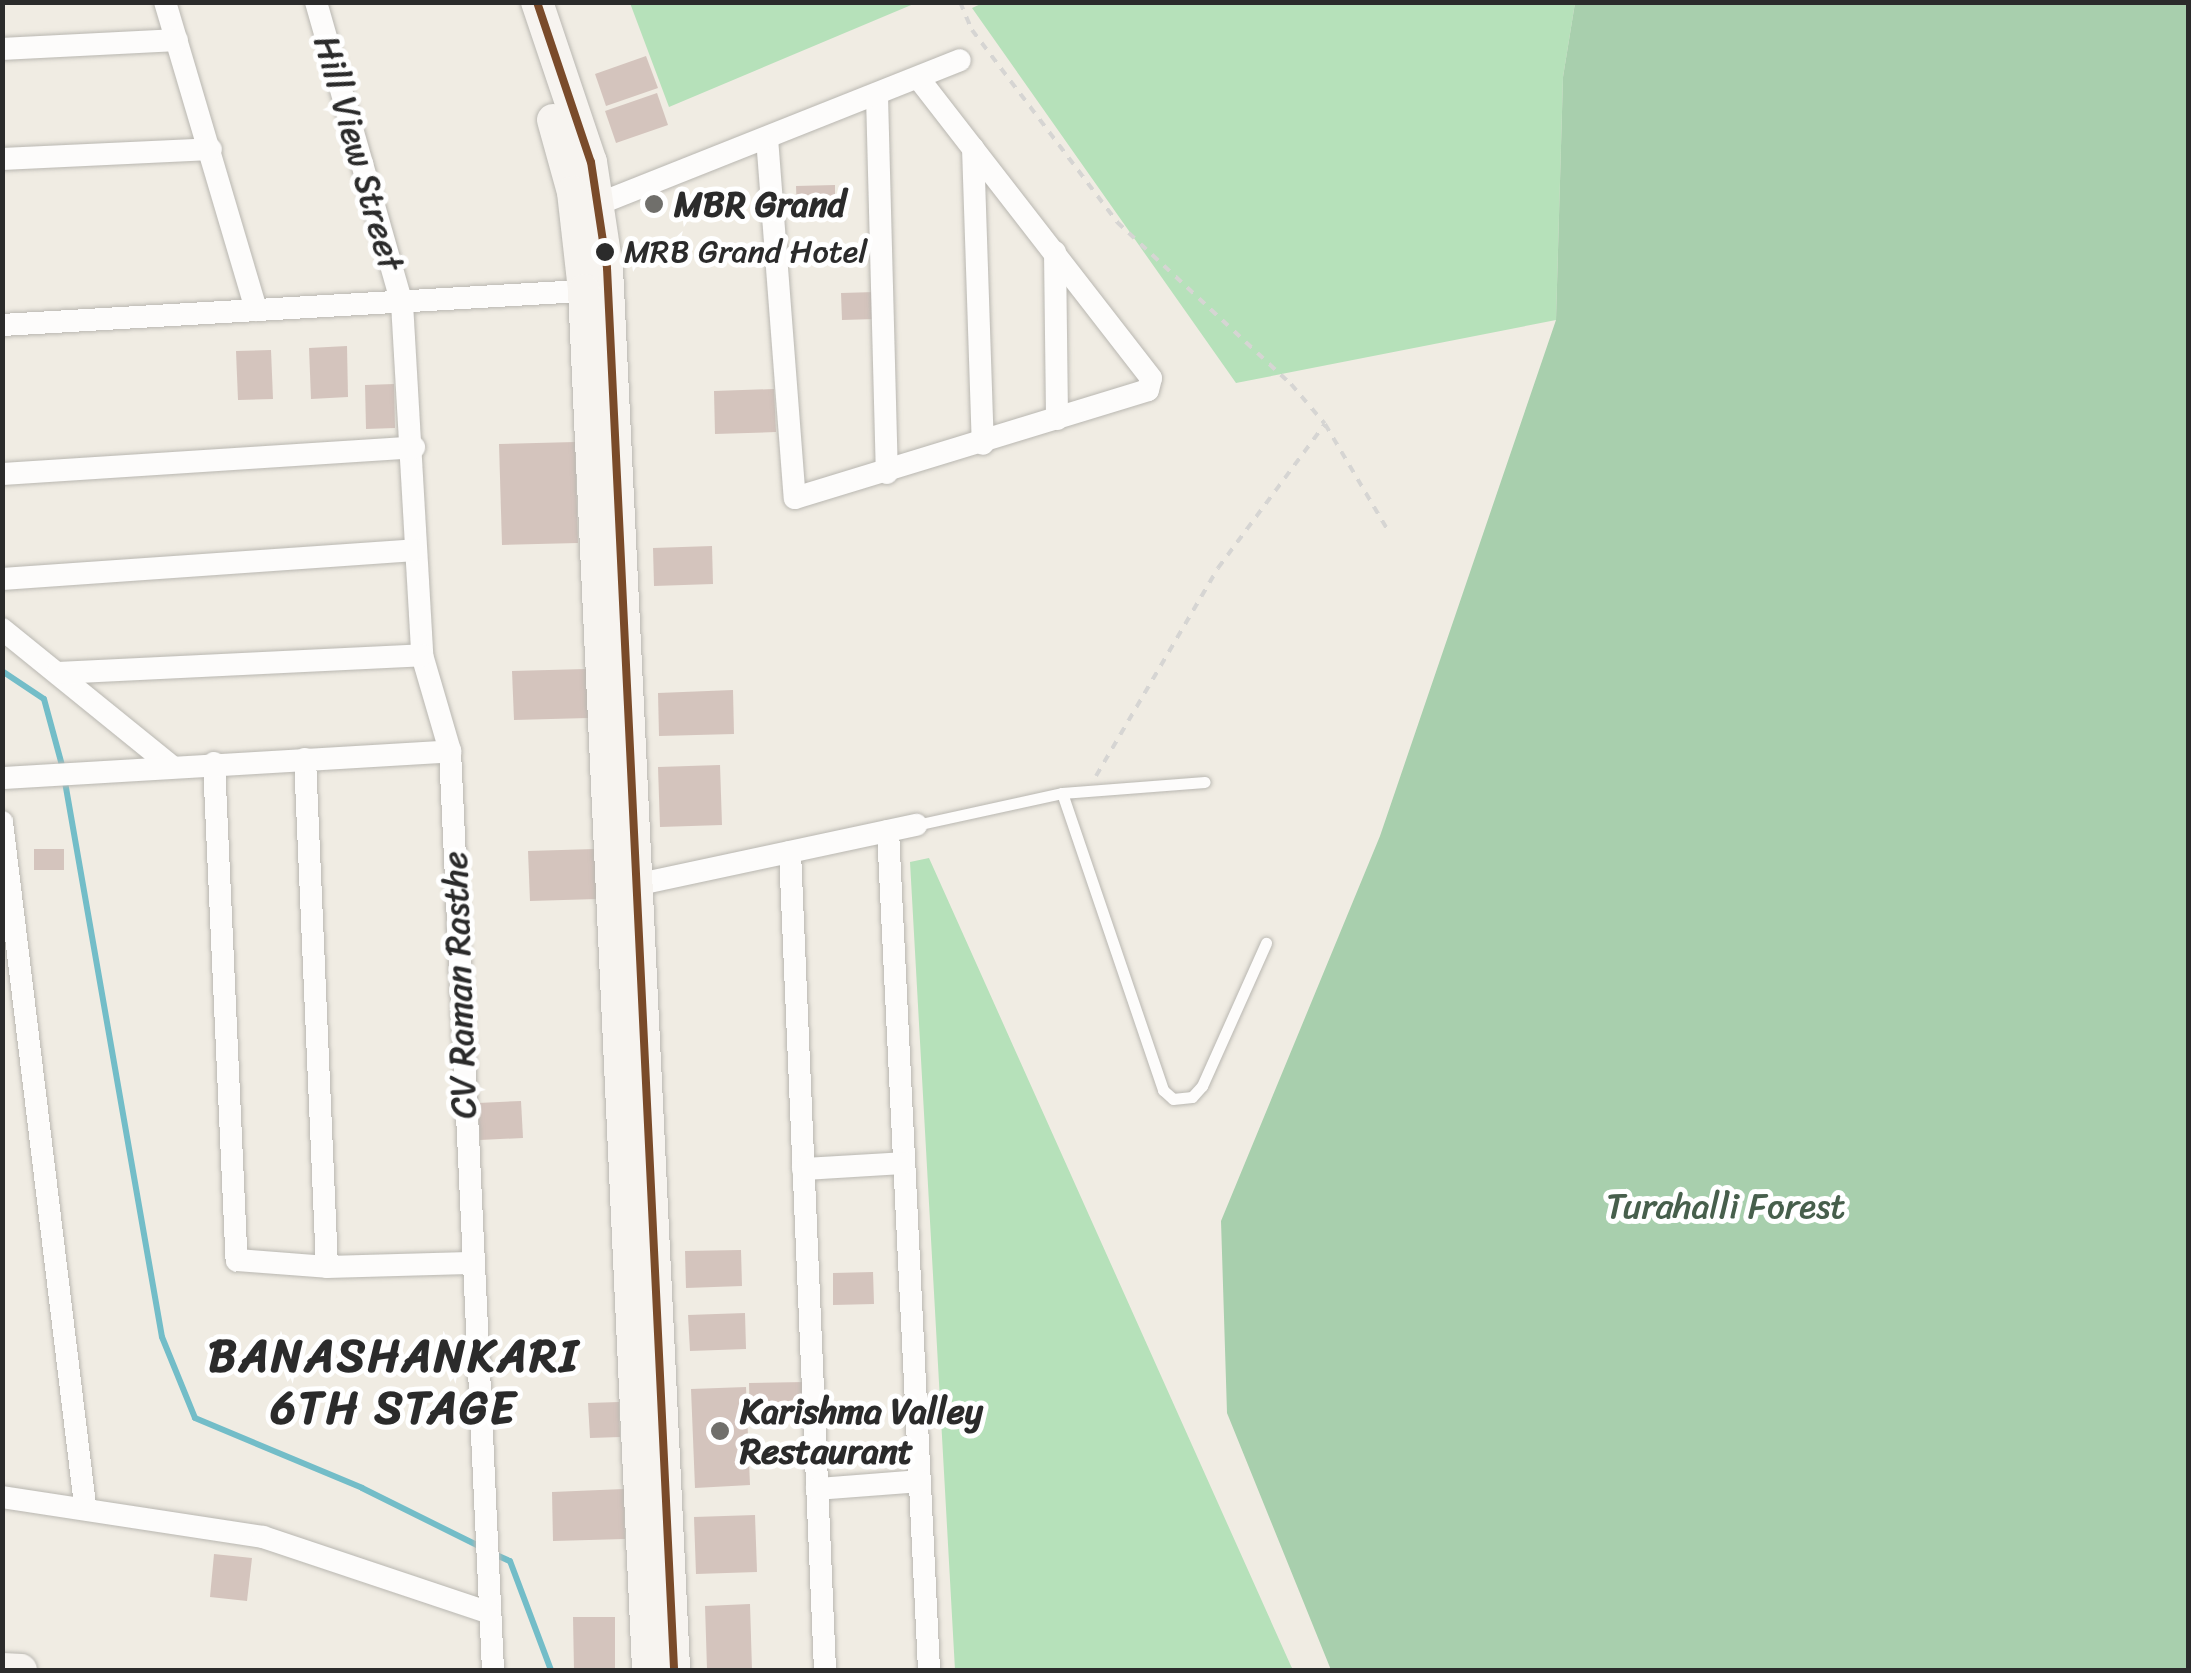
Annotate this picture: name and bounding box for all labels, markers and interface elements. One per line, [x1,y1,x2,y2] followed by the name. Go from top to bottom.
[305,29,413,277] street label: Hill View Street
[674,183,846,225] place label: MBR Grand
[643,193,665,215] marker: MBR Grand
[624,233,868,271] place label: MRB Grand Hotel
[595,242,615,262] marker: MRB Grand Hotel
[433,850,485,1120] street label: CV Raman Rasthe
[1605,1185,1847,1227] park label: Turahalli Forest
[212,1330,576,1436] district label: BANASHANKARI 6TH STAGE
[740,1390,983,1472] place label: Karishma Valley Restaurant
[709,1420,731,1442] marker: Karishma Valley Restaurant

